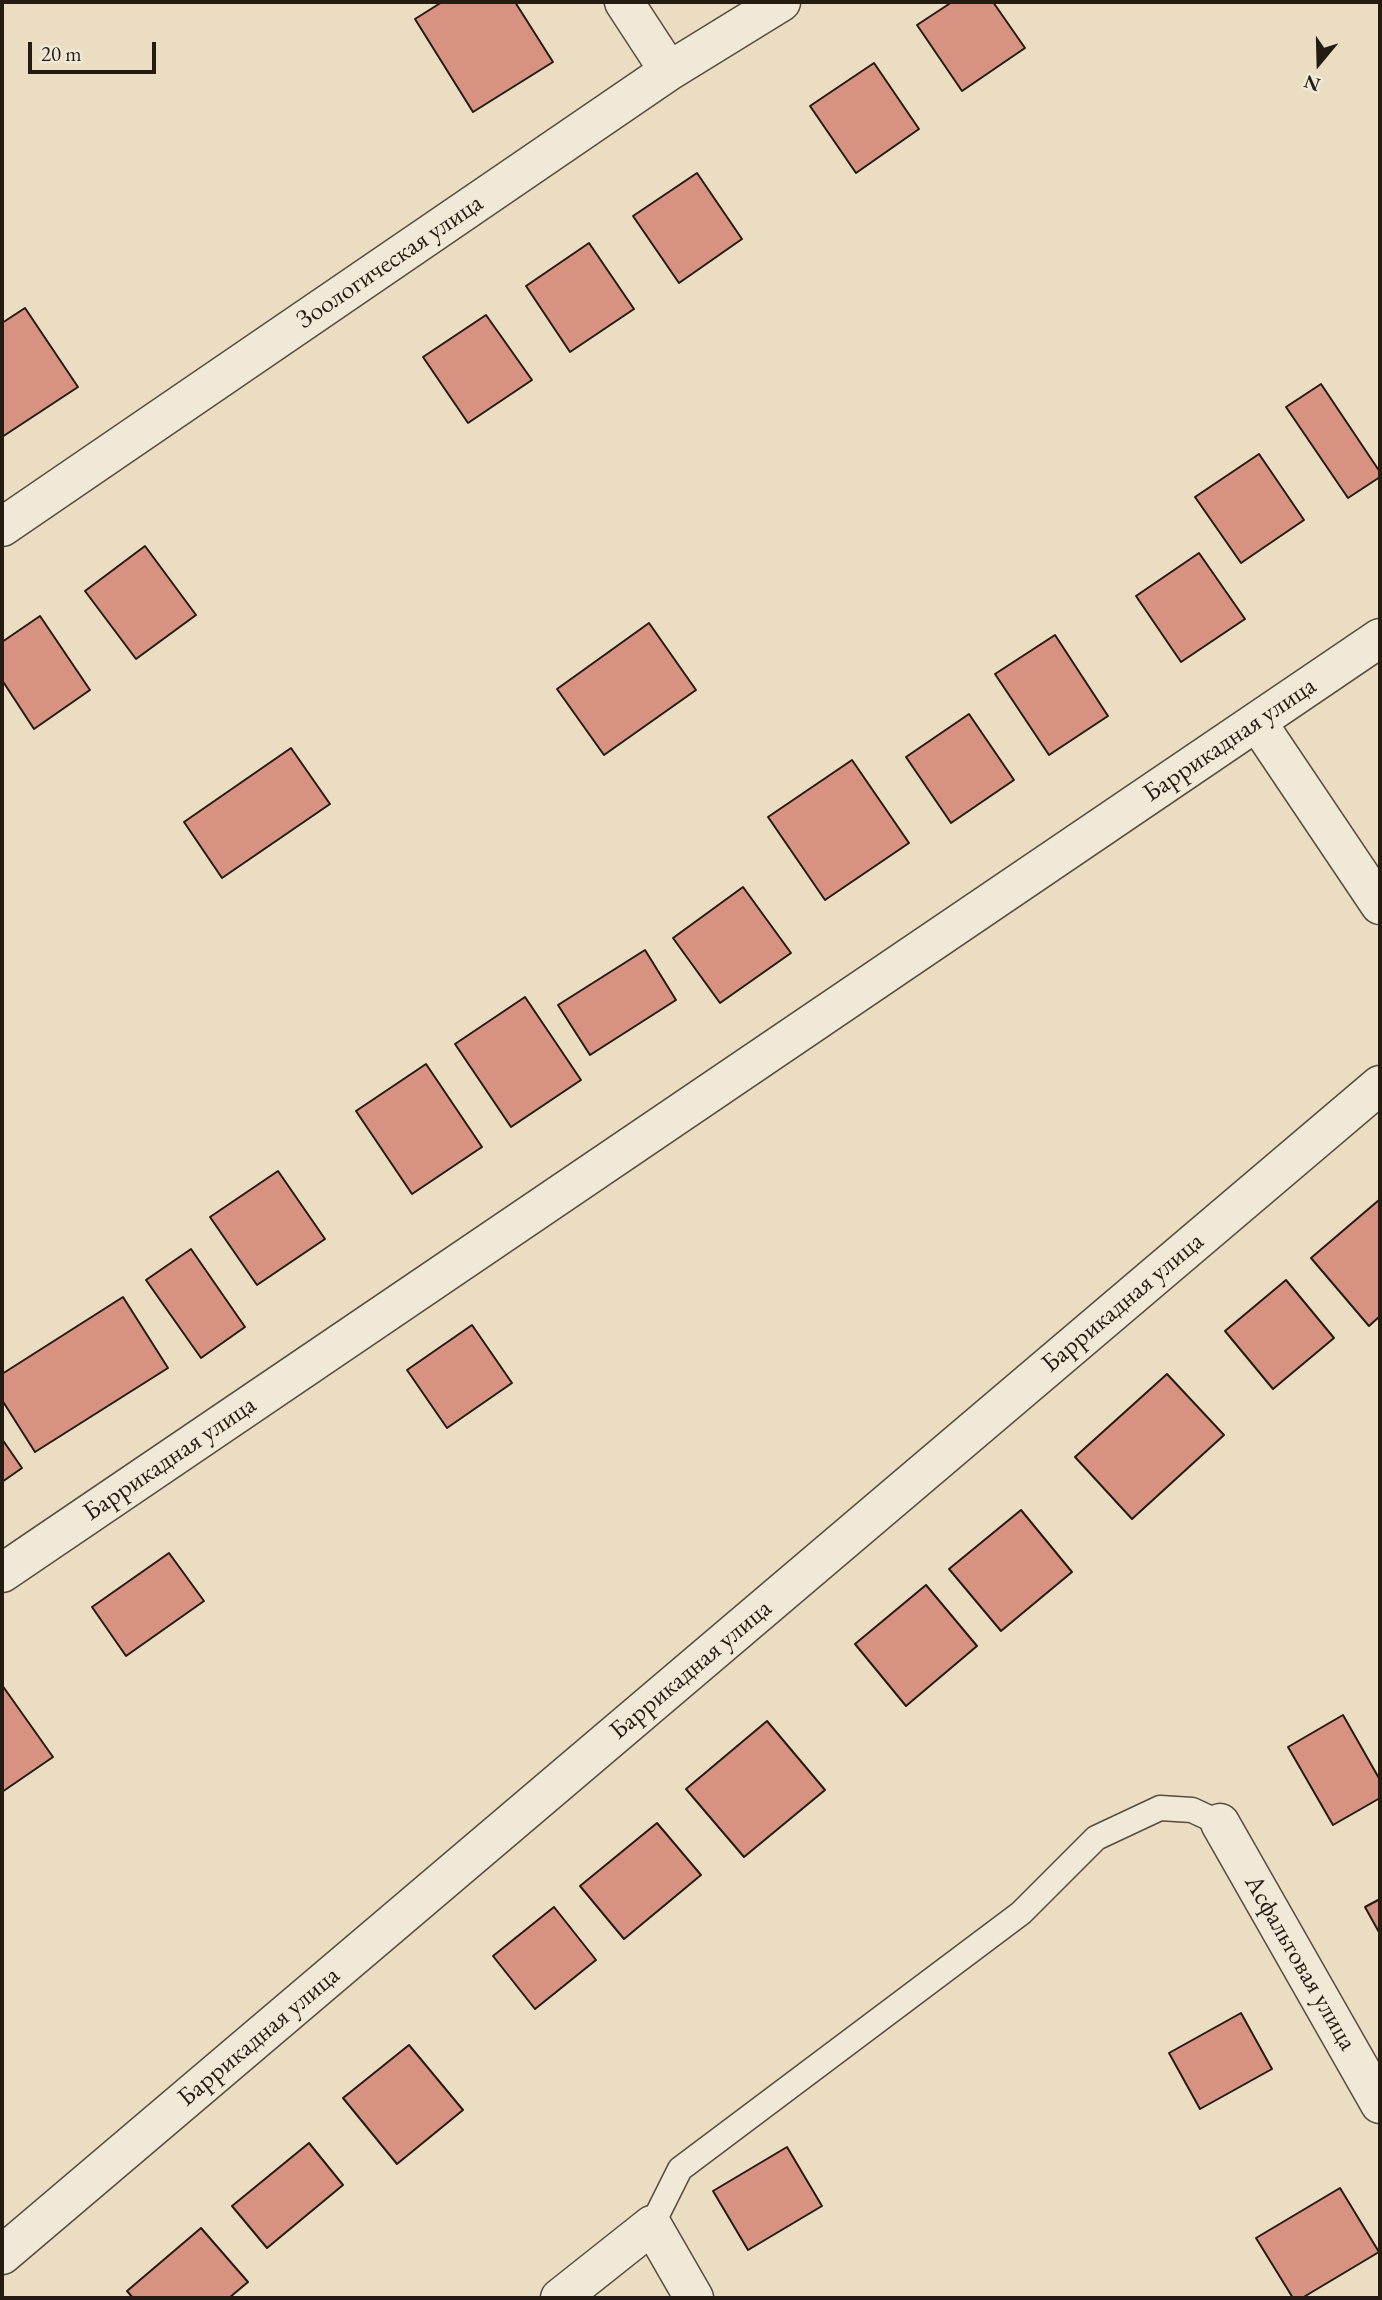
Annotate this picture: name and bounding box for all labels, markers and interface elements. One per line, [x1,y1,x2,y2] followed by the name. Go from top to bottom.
[32,28,159,72] scale bar
[1284,28,1354,98] north arrow
[41,40,82,67] text: 20 m
[1301,69,1323,98] text: N
[291,188,489,336] street label: Зоологическая улица
[1138,671,1322,809] street label: Баррикадная улица
[1036,1226,1210,1380] street label: Баррикадная улица
[78,1390,262,1528] street label: Баррикадная улица
[604,1593,778,1747] street label: Баррикадная улица
[1237,1870,1363,2056] street label: Асфальтовая улица
[172,1960,346,2114] street label: Баррикадная улица

